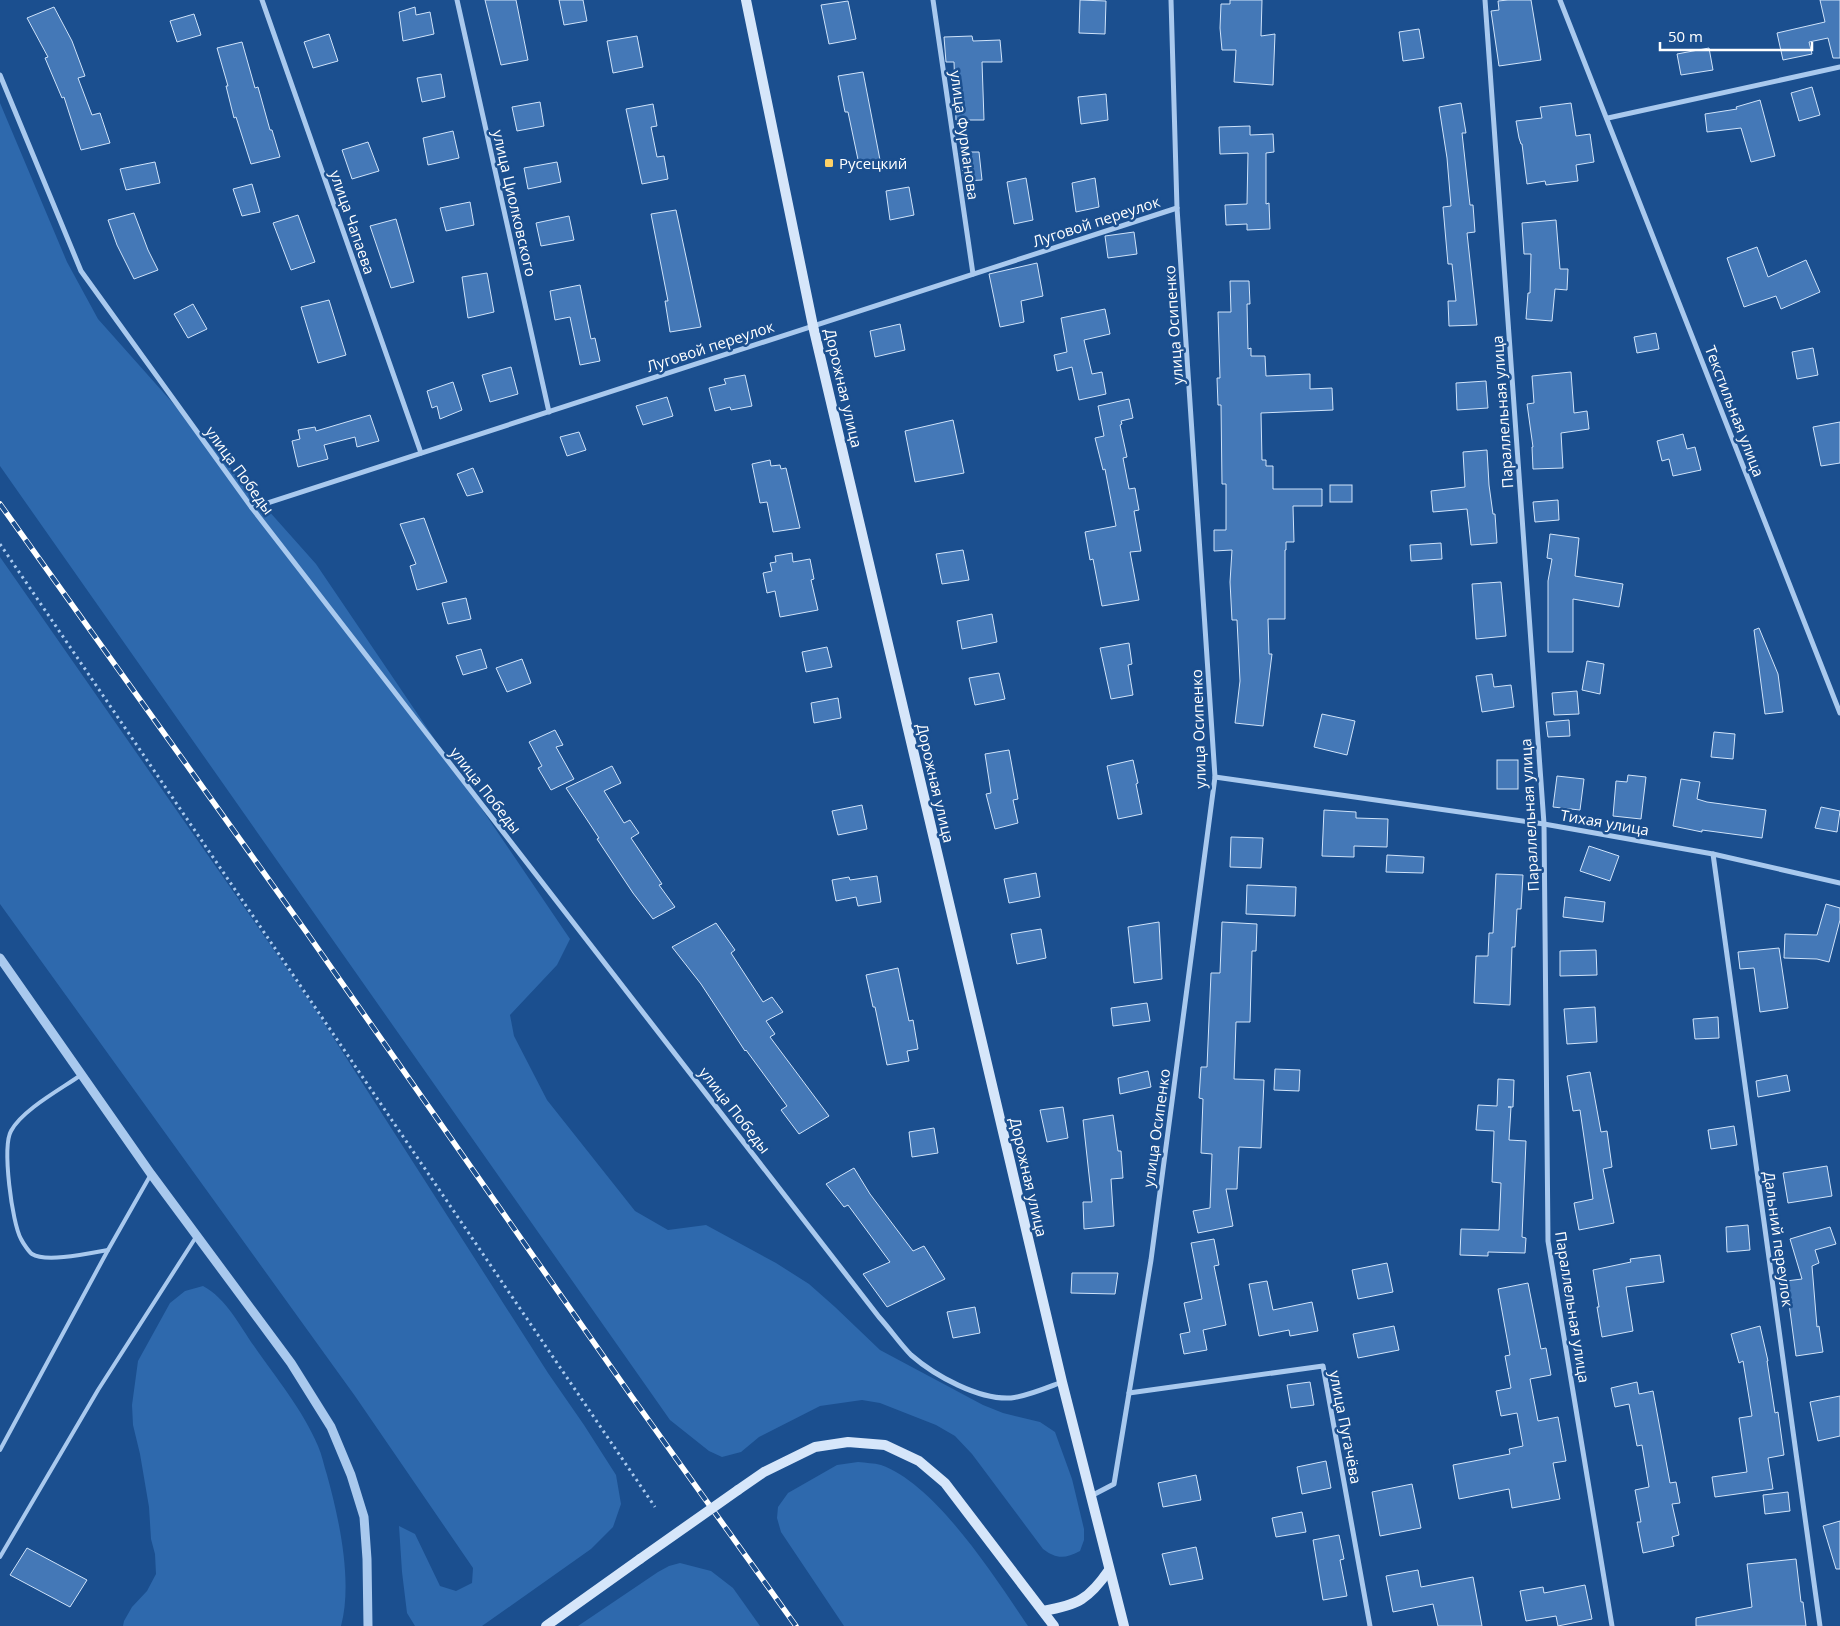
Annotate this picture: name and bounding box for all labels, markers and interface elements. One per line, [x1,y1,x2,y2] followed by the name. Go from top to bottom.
[1660,20,1812,52] scale bar
[1668,26,1703,46] text: 50 m
[946,69,984,201] street label: улица Фурманова
[488,128,542,278] street label: улица Циолковского
[839,153,907,173] place label: Русецкий
[823,157,835,169] marker: Русецкий
[326,167,380,277] street label: улица Чапаева
[1030,191,1162,251] street label: Луговой переулок
[1159,265,1187,385] street label: улица Осипенко
[644,316,776,376] street label: Луговой переулок
[821,326,867,450] street label: Дорожная улица
[1487,335,1517,489] street label: Параллельная улица
[1701,343,1769,479] street label: Текстильная улица
[201,422,279,518] street label: улица Победы
[1186,669,1210,789] street label: улица Осипенко
[913,721,959,845] street label: Дорожная улица
[1515,738,1543,892] street label: Параллельная улица
[446,743,526,837] street label: улица Победы
[1559,804,1651,840] street label: Тихая улица
[695,1063,775,1157] street label: улица Победы
[1138,1067,1174,1189] street label: улица Осипенко
[1006,1115,1052,1239] street label: Дорожная улица
[1760,1170,1798,1308] street label: Дальний переулок
[1551,1230,1595,1384] street label: Параллельная улица
[1325,1369,1367,1485] street label: улица Пугачёва

